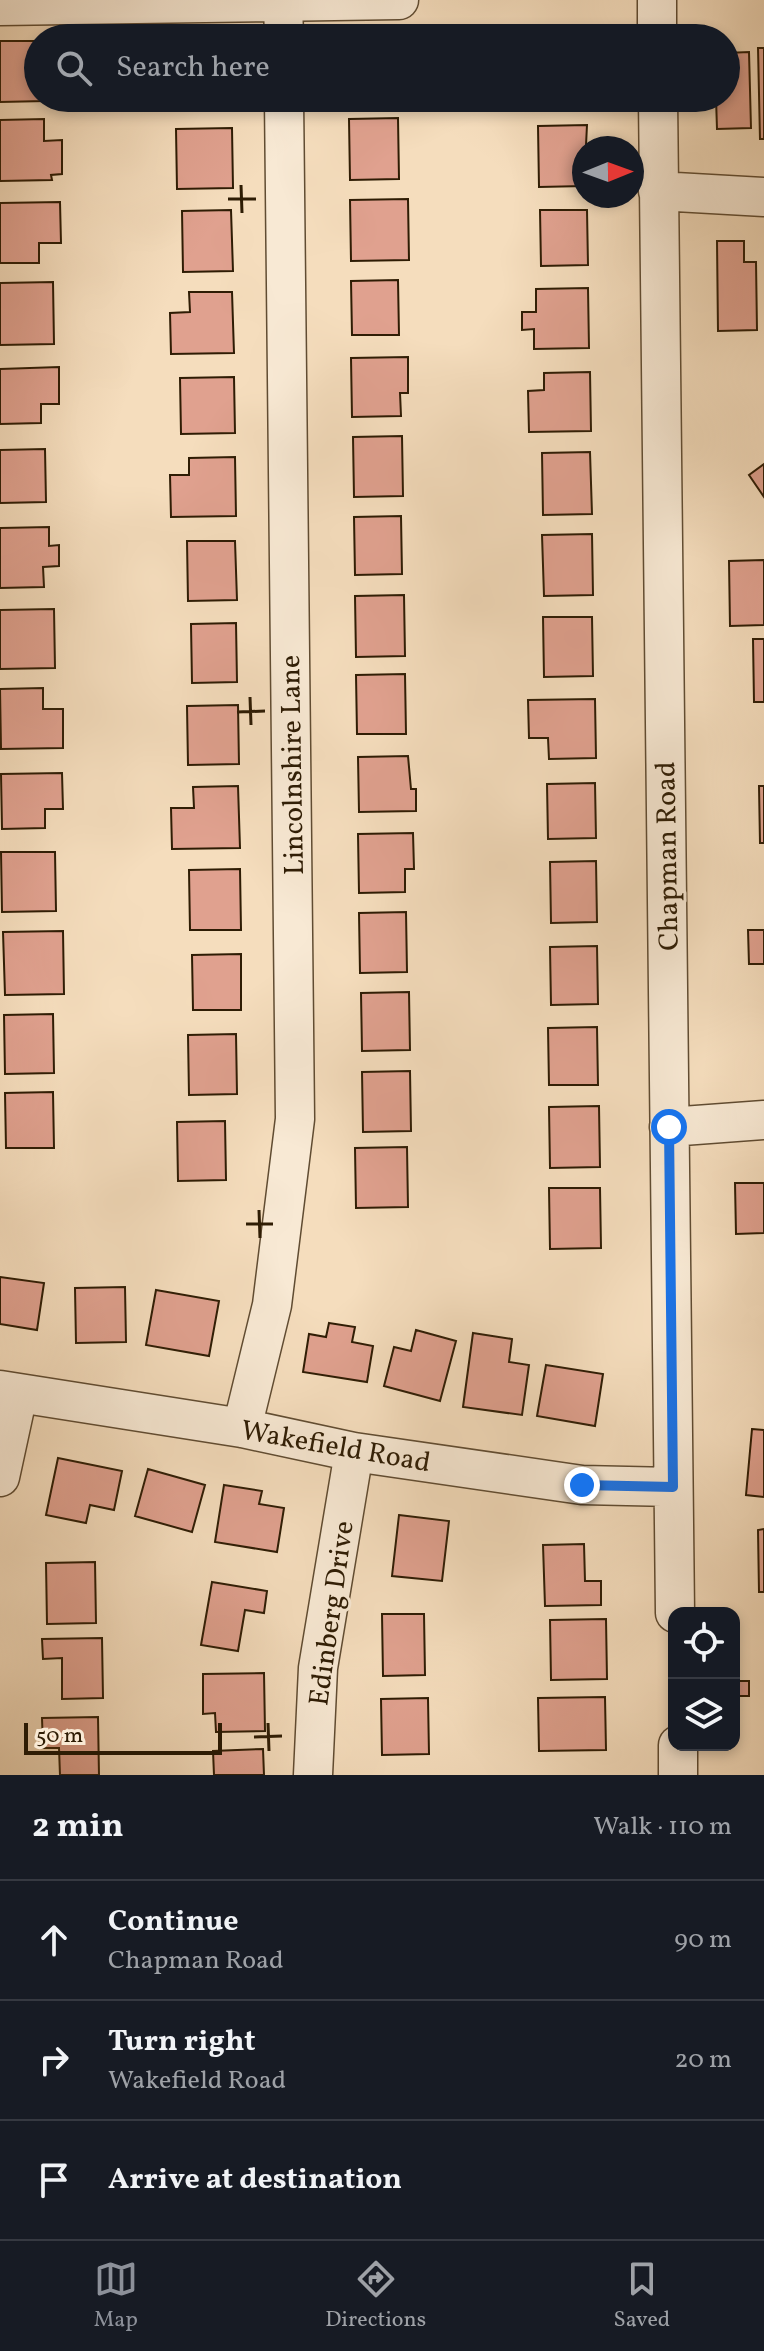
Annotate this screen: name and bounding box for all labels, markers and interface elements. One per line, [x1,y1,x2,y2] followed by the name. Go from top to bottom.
[24,24,740,112] search box
[52,46,96,90] icon: search
[116,47,270,89] text: Search here
[572,136,644,208] north arrow
[272,654,315,875] street label: Lincolnshire Lane
[647,761,690,951] street label: Chapman Road
[651,1109,687,1145] route start
[238,1412,433,1483] street label: Wakefield Road
[564,1467,600,1503] route end
[300,1518,365,1708] street label: Edinberg Drive
[668,1607,740,1751] map controls
[668,1607,740,1679] button: locate
[668,1679,740,1751] button: layers
[24,1719,222,1755] scale bar
[36,1721,83,1752] text: 50 m
[32,1804,124,1851] text: 2 min
[593,1809,732,1845] text: Walk · 110 m
[108,1901,239,1943] text: Continue
[32,1918,76,1962] icon: ahead
[674,1922,732,1958] text: 90 m
[108,1943,284,1979] text: Chapman Road
[108,2021,256,2063] text: Turn right
[32,2038,76,2082] icon: right
[674,2042,732,2078] text: 20 m
[108,2063,286,2099] text: Wakefield Road
[32,2158,76,2202] icon: arrive
[108,2159,402,2201] text: Arrive at destination
[94,2257,138,2336] tab: Map
[325,2257,426,2336] tab: Directions
[614,2257,670,2336] tab: Saved

